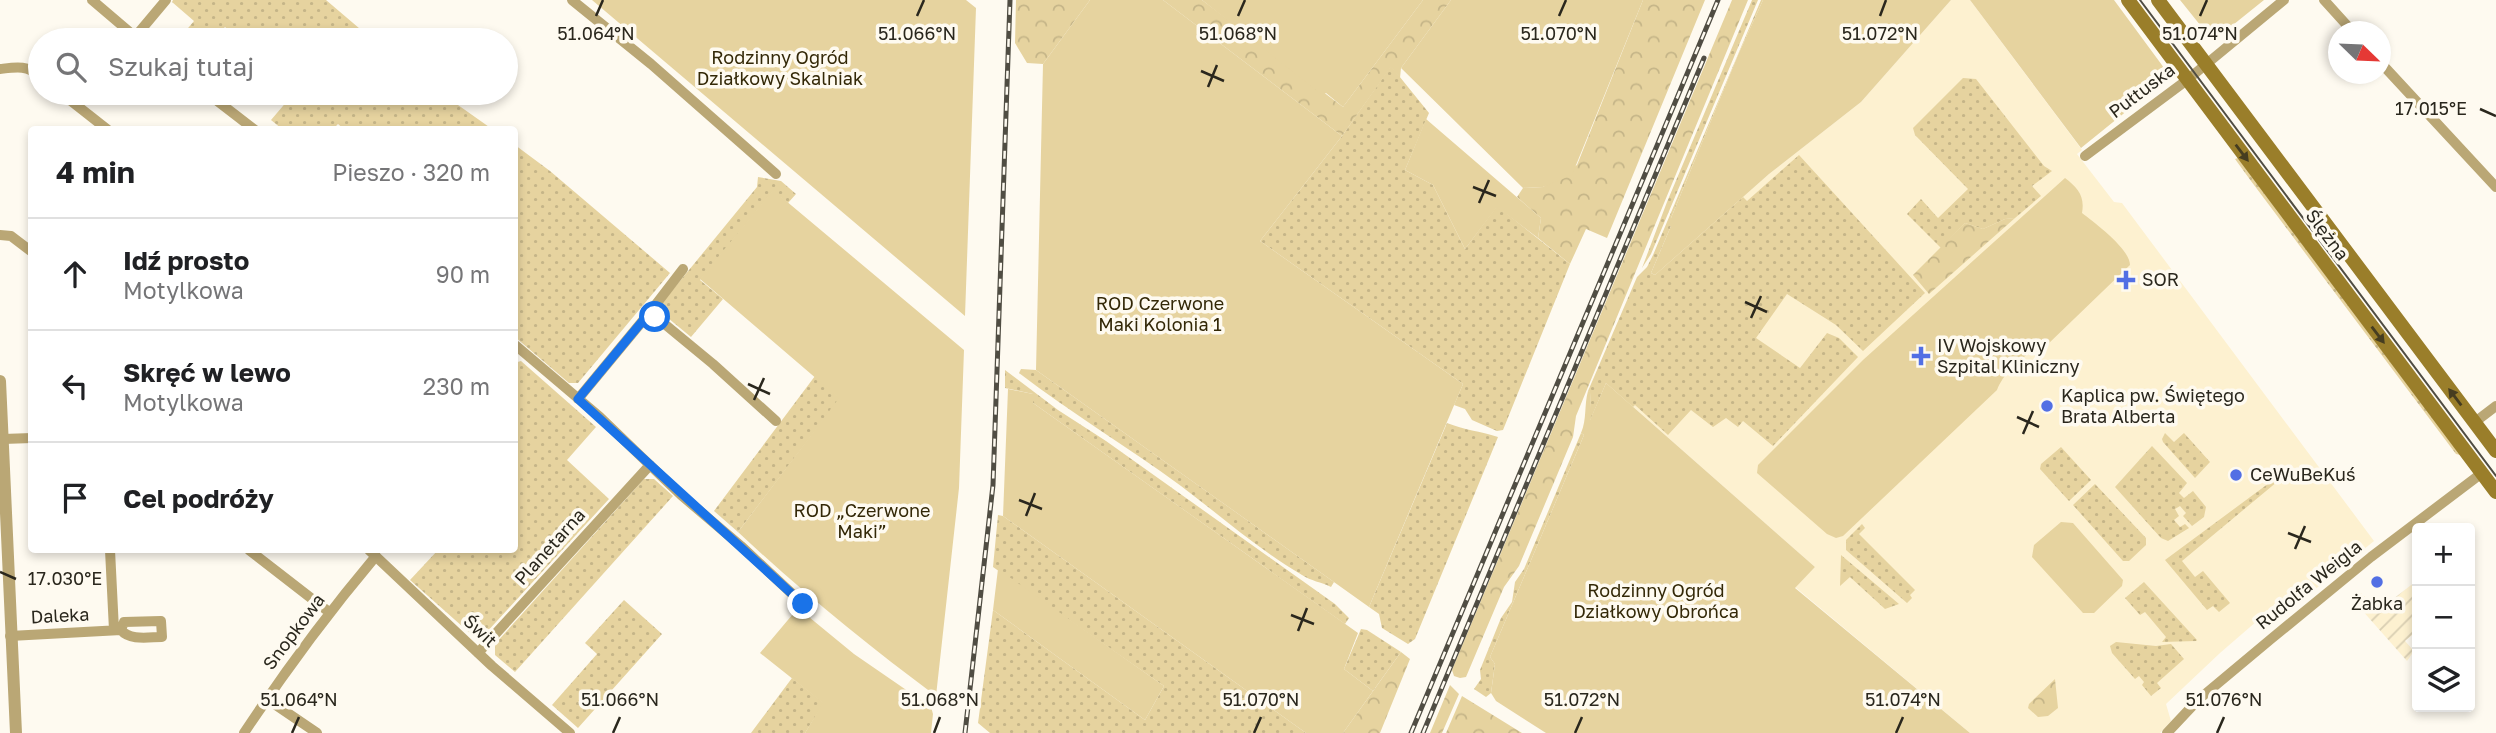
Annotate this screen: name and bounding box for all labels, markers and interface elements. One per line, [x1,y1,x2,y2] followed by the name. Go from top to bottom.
[2328,21,2391,84] north arrow
[557,22,635,44] text: 51.064°N
[878,22,956,44] text: 51.066°N
[1199,22,1277,44] text: 51.068°N
[1520,22,1598,44] text: 51.070°N
[1842,22,1918,44] text: 51.072°N
[2162,22,2238,44] text: 51.074°N
[28,28,518,105] search box
[697,46,863,89] park label: Rodzinny Ogród Działkowy Skalniak
[52,48,90,86] icon: search
[108,51,254,82] text: Szukaj tutaj
[2104,58,2179,122] street label: Pułtuska
[2395,97,2467,119] text: 17.015°E
[2235,144,2249,162] one-way arrow
[56,154,135,190] text: 4 min
[332,158,490,186] text: Pieszo · 320 m
[2302,205,2354,264] street label: Ślężna
[123,245,249,276] text: Idź prosto
[56,255,94,293] icon: ahead
[436,260,490,288] text: 90 m
[2142,268,2179,290] place label: SOR
[2116,270,2136,290] marker: SOR
[123,276,244,304] text: Motylkowa
[1096,292,1224,335] park label: ROD Czerwone Maki Kolonia 1
[639,301,670,332] route start
[2371,326,2385,344] one-way arrow
[1937,334,2080,377] place label: IV Wojskowy Szpital Kliniczny
[1911,346,1931,366] marker: IV Wojskowy Szpital Kliniczny
[123,357,291,388] text: Skręć w lewo
[56,367,94,405] icon: left
[423,372,490,400] text: 230 m
[2061,384,2245,427] place label: Kaplica pw. Świętego Brata Alberta
[2448,387,2462,406] one-way arrow
[123,388,244,416] text: Motylkowa
[2039,398,2055,414] marker: Kaplica pw. Świętego Brata Alberta
[2250,463,2355,485] place label: CeWuBeKuś
[2228,467,2244,483] marker: CeWuBeKuś
[56,479,94,517] icon: arrive
[123,483,274,514] text: Cel podróży
[794,499,930,542] park label: ROD „Czerwone Maki”
[509,504,589,589] street label: Planetarna
[2412,523,2475,712] map controls
[2412,523,2475,586] button: +
[2251,535,2366,634] street label: Rudolfa Weigla
[28,567,102,589] text: 17.030°E
[2369,574,2385,590] marker: Żabka
[1573,579,1739,622] park label: Rodzinny Ogród Działkowy Obrońca
[2412,586,2475,649] button: −
[787,588,818,619] route end
[258,589,329,674] street label: Snopkowa
[2351,592,2403,614] place label: Żabka
[30,602,90,628] street label: Daleka
[459,609,502,651] street label: Świt
[2412,649,2475,712] button: layers
[260,688,338,710] text: 51.064°N
[581,688,659,710] text: 51.066°N
[901,688,979,710] text: 51.068°N
[1222,688,1300,710] text: 51.070°N
[1544,688,1620,710] text: 51.072°N
[1865,688,1941,710] text: 51.074°N
[2186,688,2262,710] text: 51.076°N

